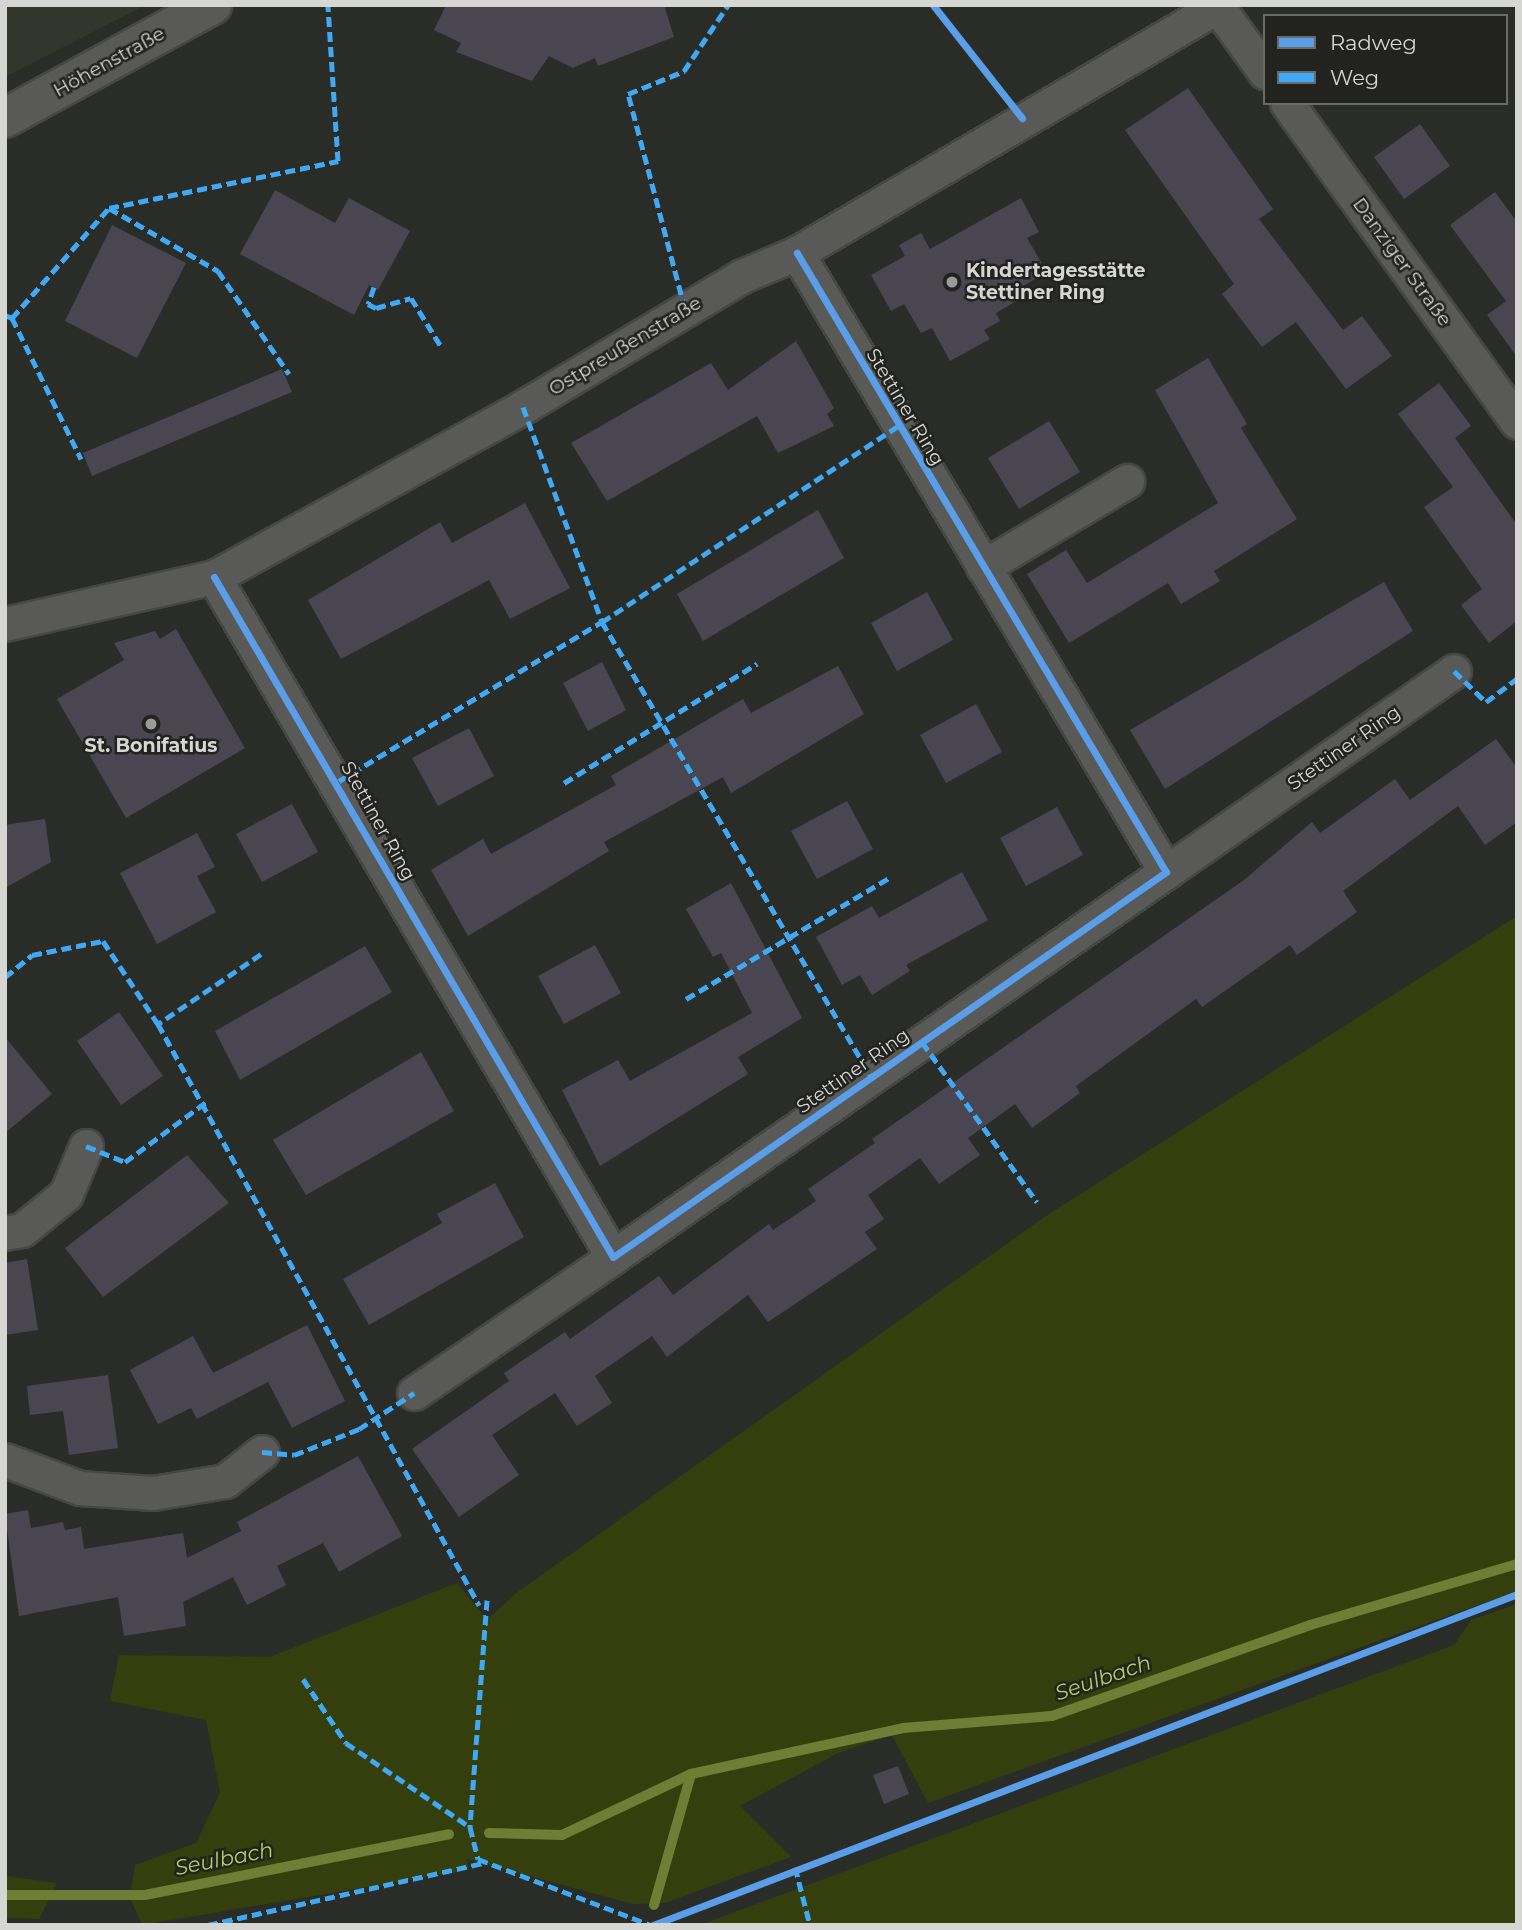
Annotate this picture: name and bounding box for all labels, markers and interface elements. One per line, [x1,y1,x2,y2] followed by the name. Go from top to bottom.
[1263,14,1508,105] legend
[49,22,169,102] street label: Höhenstraße
[1330,30,1417,55] text: Radweg
[1330,65,1379,90] text: Weg
[1348,193,1456,331] street label: Danziger Straße
[966,260,1145,304] place label: Kindertagesstätte Stettiner Ring
[944,274,960,290] marker: Kindertagesstätte Stettiner Ring
[545,292,705,400] street label: Ostpreußenstraße
[861,344,949,470] street label: Stettiner Ring
[1283,701,1405,795] street label: Stettiner Ring
[143,716,159,732] marker: St. Bonifatius
[85,735,217,757] place label: St. Bonifatius
[336,758,420,884] street label: Stettiner Ring
[792,1024,914,1118] street label: Stettiner Ring
[1052,1650,1154,1706] water label: Seulbach
[173,1837,275,1881] water label: Seulbach

